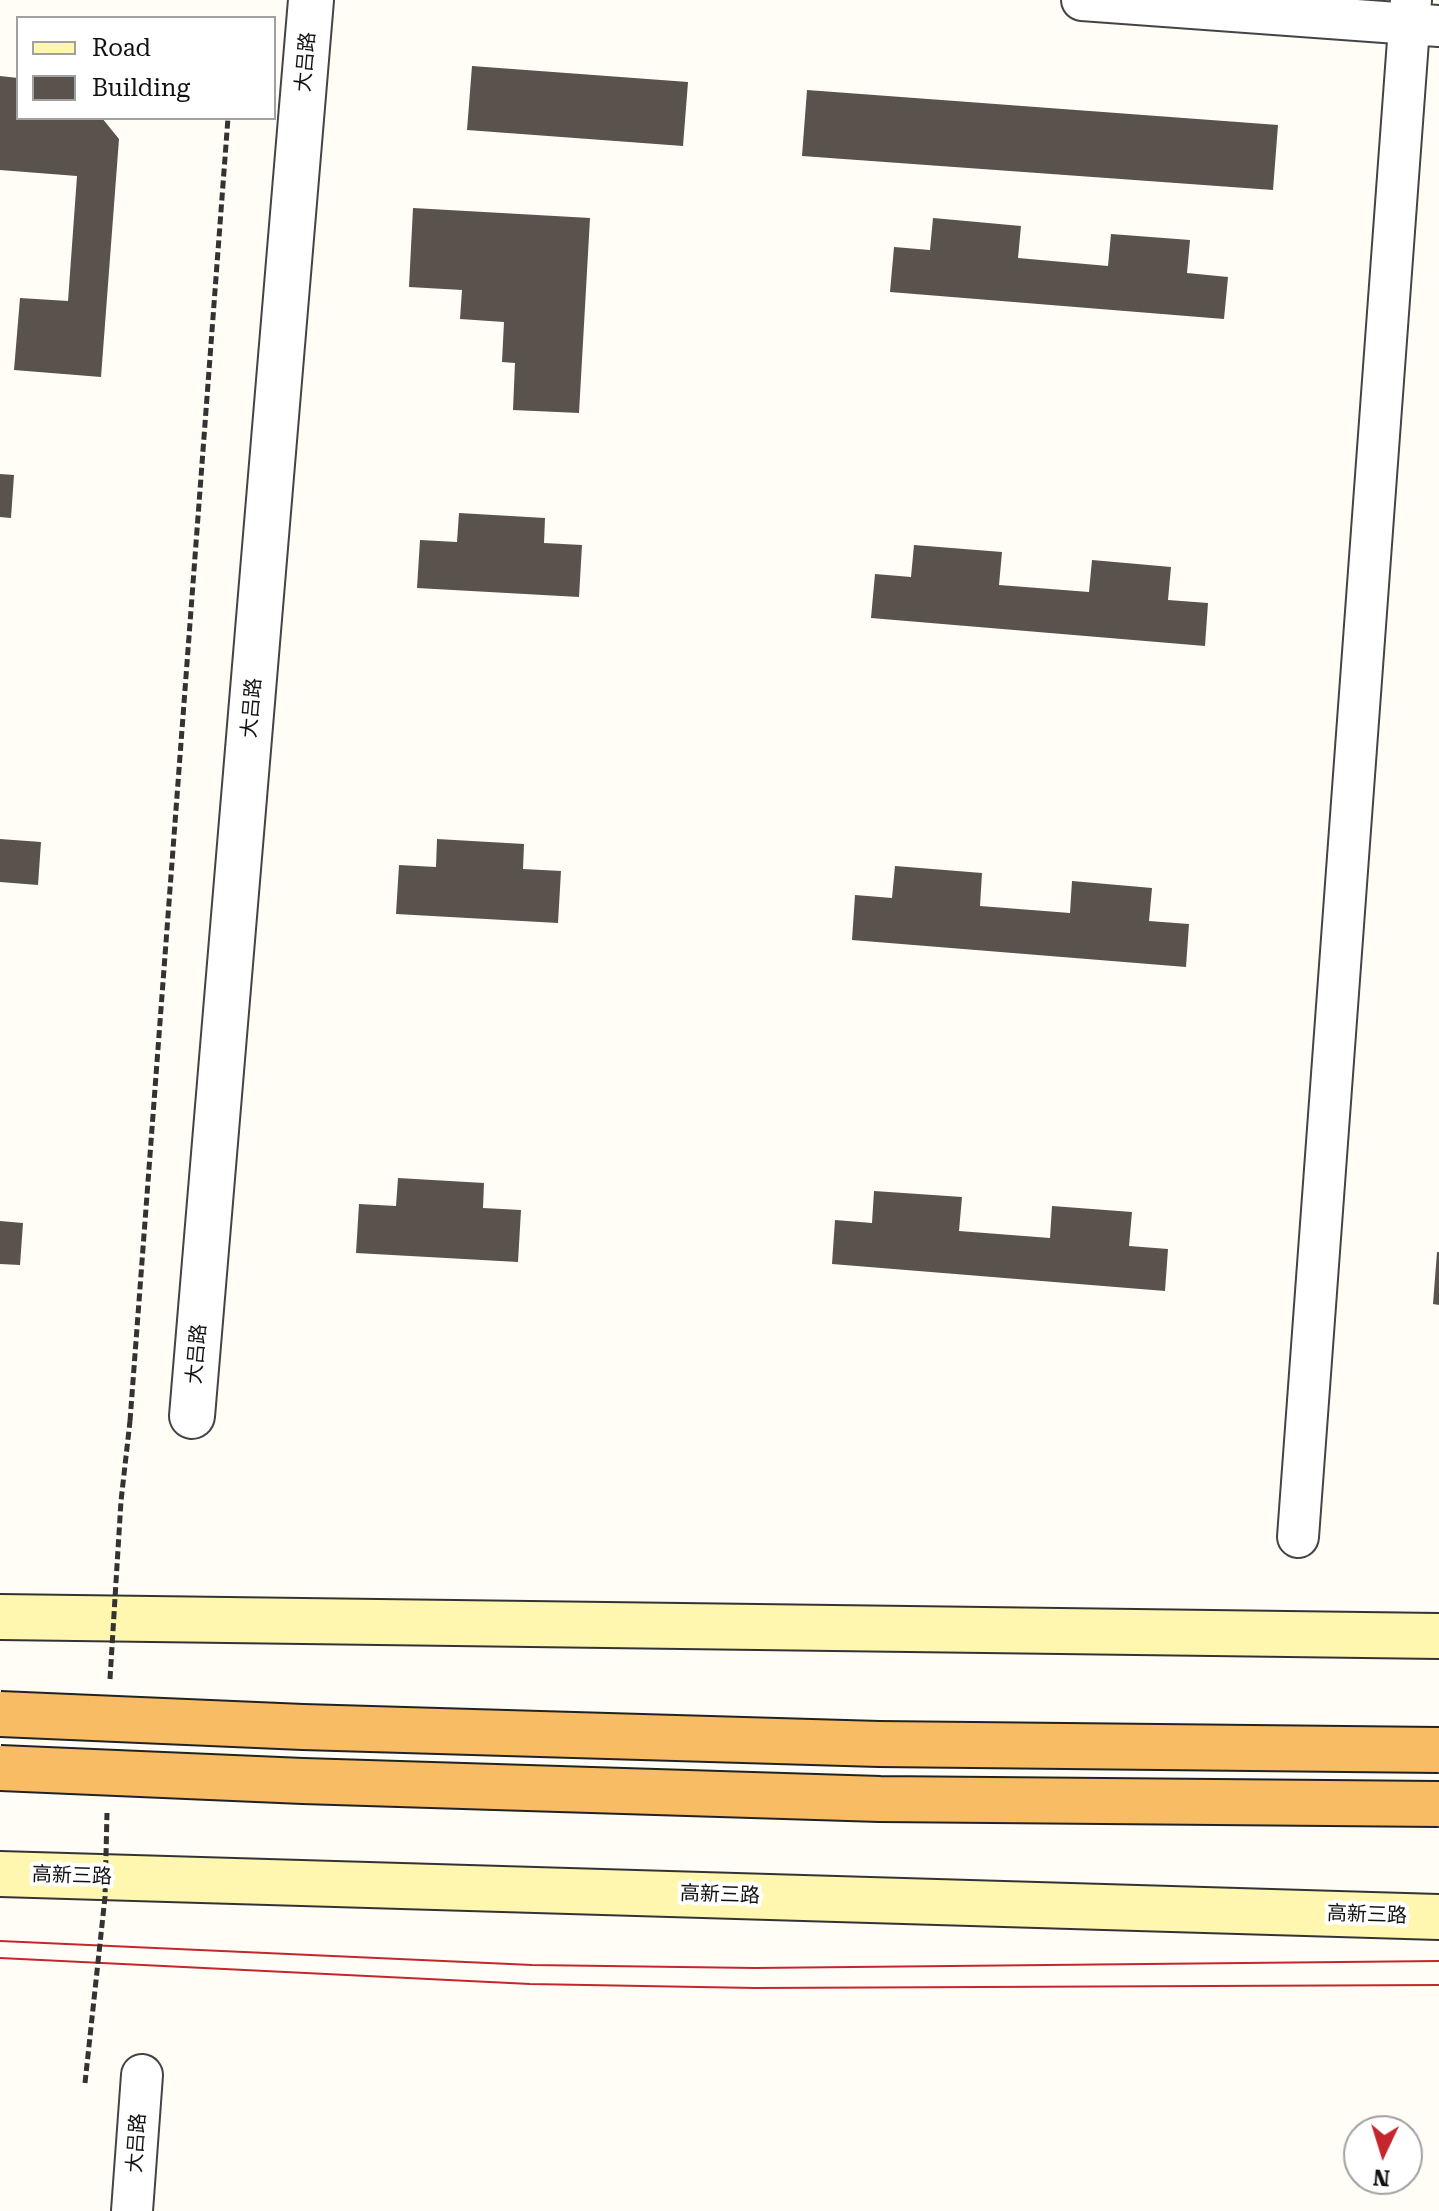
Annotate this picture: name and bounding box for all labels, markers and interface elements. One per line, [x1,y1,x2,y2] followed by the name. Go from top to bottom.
[16,16,276,120] legend
[291,31,321,93] street label: 大吕路
[92,34,151,62] text: Road
[92,74,190,102] text: Building
[237,677,267,739] street label: 大吕路
[182,1323,212,1385] street label: 大吕路
[32,1863,112,1889] street label: 高新三路
[680,1882,760,1908] street label: 高新三路
[1327,1902,1407,1928] street label: 高新三路
[123,2112,151,2174] street label: 大吕路
[1343,2115,1423,2195] north arrow
[1372,2164,1391,2191] text: N

